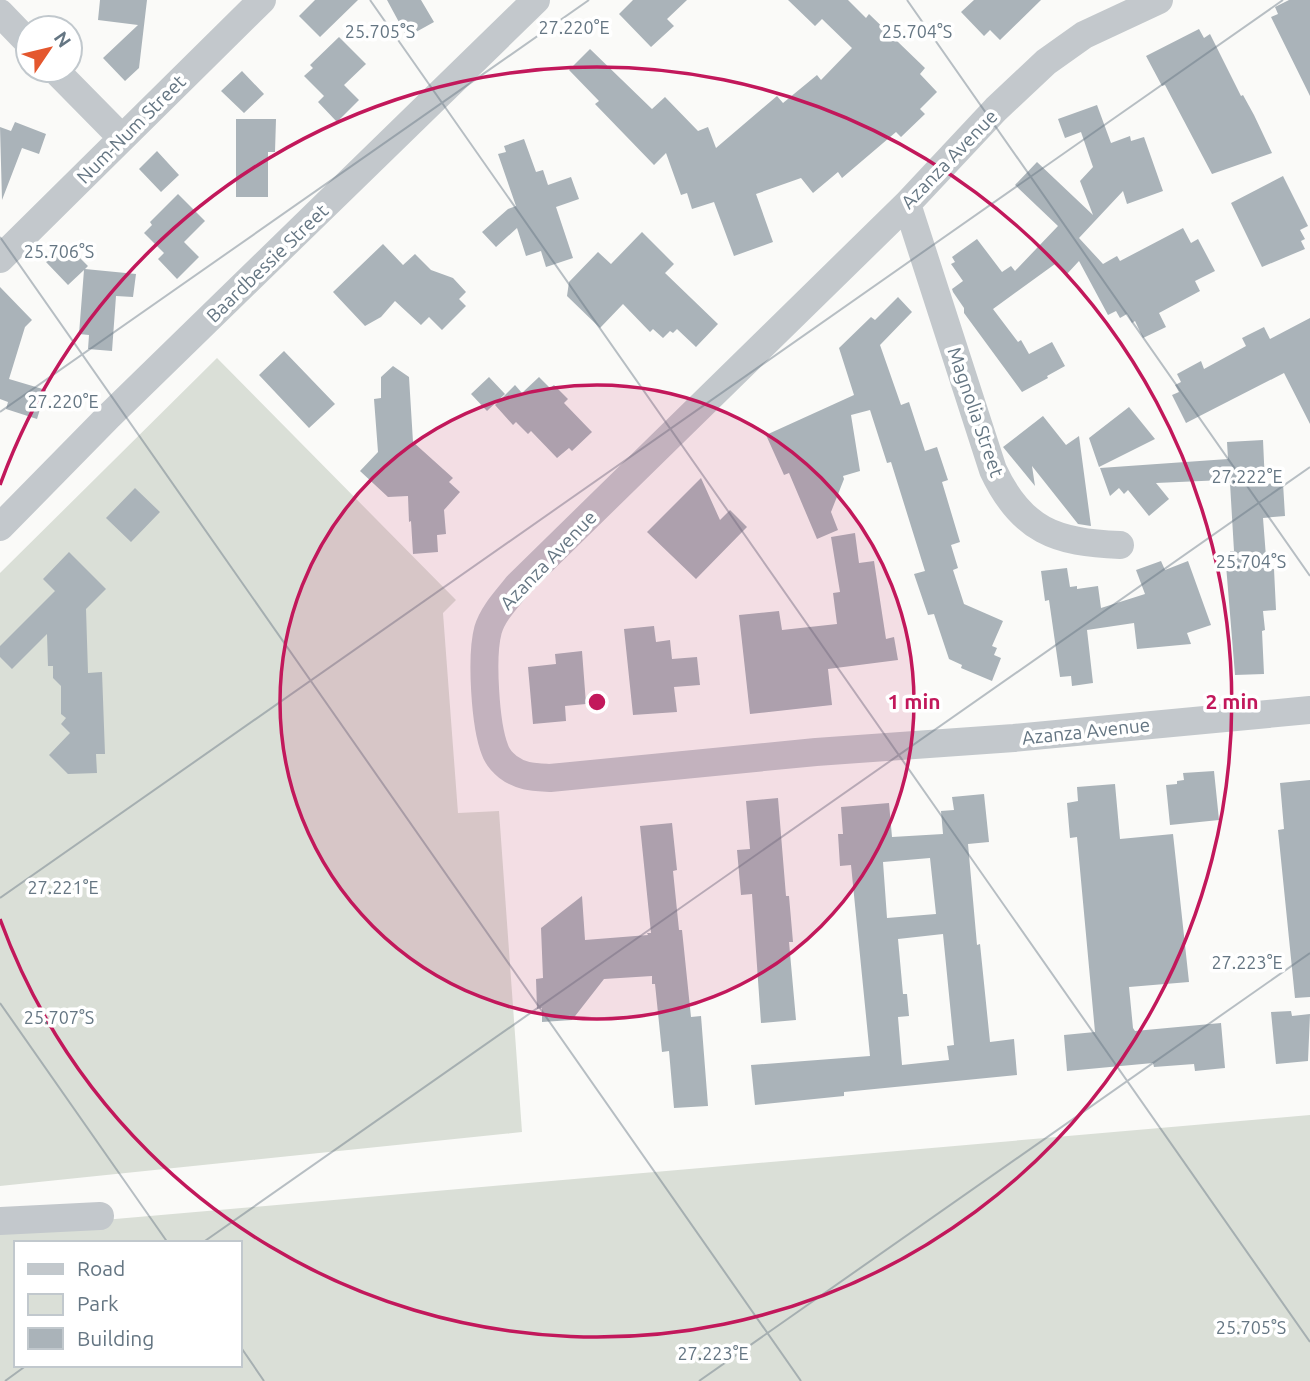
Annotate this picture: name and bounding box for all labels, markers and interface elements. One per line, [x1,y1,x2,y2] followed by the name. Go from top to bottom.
[14,14,84,84] north arrow
[538,17,610,37] text: 27.220°E
[345,21,415,41] text: 25.705°S
[882,21,952,41] text: 25.704°S
[50,27,76,51] text: N
[72,70,190,188] street label: Num-Num Street
[896,105,1002,213] street label: Azanza Avenue
[202,199,333,327] street label: Baardbessie Street
[24,241,94,261] text: 25.706°S
[943,344,1009,480] street label: Magnolia Street
[27,391,99,411] text: 27.220°E
[1211,466,1283,486] text: 27.222°E
[495,506,601,614] street label: Azanza Avenue
[1216,551,1286,571] text: 25.704°S
[887,689,941,713] text: 1 min
[1205,689,1259,713] text: 2 min
[585,690,609,714] centre of rings
[1021,713,1151,749] street label: Azanza Avenue
[27,877,99,897] text: 27.221°E
[1211,952,1283,972] text: 27.223°E
[24,1007,94,1027] text: 25.707°S
[14,1241,242,1367] legend
[77,1256,125,1280] text: Road
[77,1291,119,1315] text: Park
[1216,1317,1286,1337] text: 25.705°S
[77,1326,154,1350] text: Building
[677,1343,749,1363] text: 27.223°E

